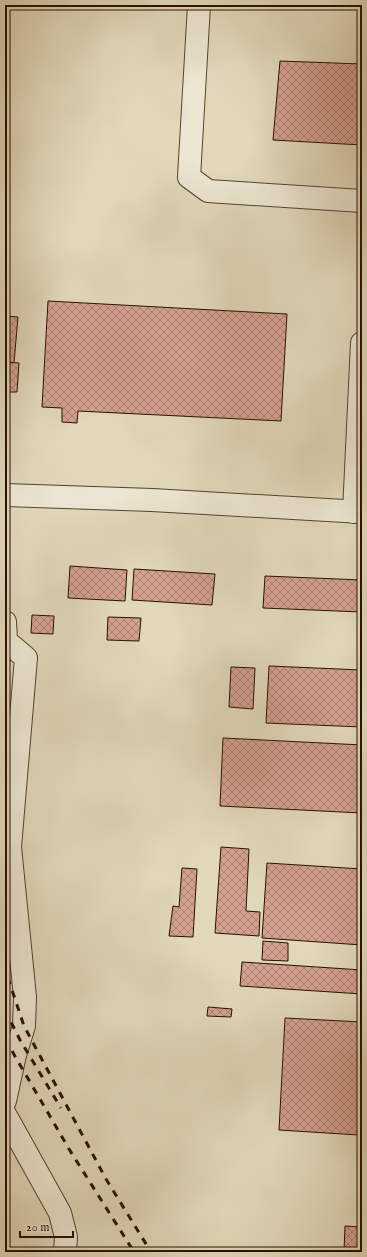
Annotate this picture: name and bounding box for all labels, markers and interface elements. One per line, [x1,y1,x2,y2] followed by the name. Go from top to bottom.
[20,1213,73,1239] scale bar
[26,1220,49,1235] text: 20 m

